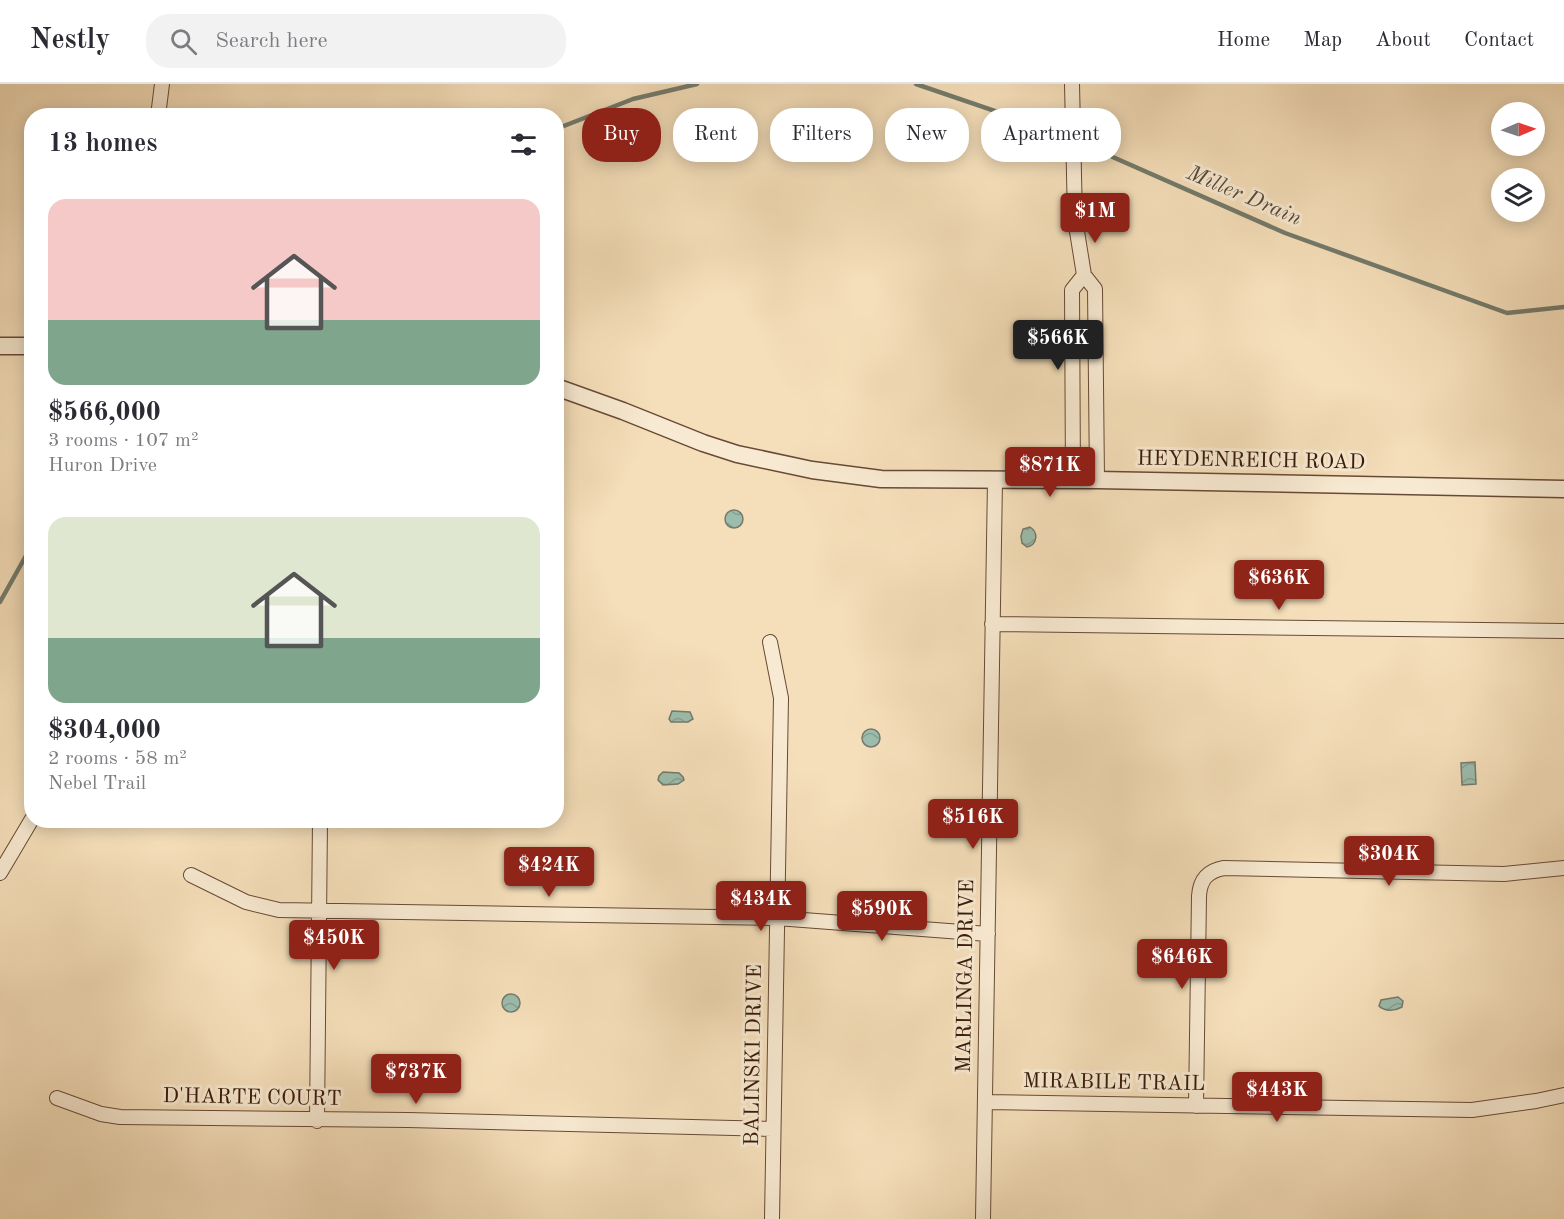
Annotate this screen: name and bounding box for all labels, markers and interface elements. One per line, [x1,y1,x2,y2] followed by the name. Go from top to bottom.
[146,14,566,68] search box
[167,25,200,58] icon: search
[30,27,110,55] text: Nestly
[215,30,328,52] text: Search here
[1217,30,1270,51] text: Home
[1303,30,1342,51] text: Map
[1375,30,1431,51] text: About
[1464,30,1534,51] text: Contact
[1491,102,1545,156] north arrow
[1491,102,1545,222] map controls
[582,108,661,162] chip: Buy
[673,108,758,162] chip: Rent
[770,108,873,162] chip: Filters
[885,108,969,162] chip: New
[981,108,1121,162] chip: Apartment
[507,128,540,161] icon: filters
[48,131,157,157] text: 13 homes
[1183,162,1305,230] water label: Miller Drain
[1491,168,1545,222] button: layers
[1066,193,1124,244] pin: $1M
[1075,202,1116,222] text: $1M
[240,238,348,346] icon: home
[1016,320,1100,371] pin: $566K
[1027,329,1089,349] text: $566K
[48,400,161,426] text: $566,000
[48,431,198,451] text: 3 rooms · 107 m²
[1008,447,1092,498] pin: $871K
[1137,449,1365,473] street label: HEYDENREICH ROAD
[48,456,157,476] text: Huron Drive
[1019,456,1081,476] text: $871K
[240,556,348,664] icon: home
[1237,560,1321,611] pin: $636K
[1248,569,1310,589] text: $636K
[48,718,161,744] text: $304,000
[48,749,187,769] text: 2 rooms · 58 m²
[48,774,146,794] text: Nebel Trail
[931,799,1015,850] pin: $516K
[942,808,1004,828] text: $516K
[1347,836,1431,887] pin: $304K
[1358,845,1420,865] text: $304K
[507,847,591,898] pin: $424K
[518,856,580,876] text: $424K
[954,879,978,1073] street label: MARLINGA DRIVE
[719,881,803,932] pin: $434K
[730,890,792,910] text: $434K
[840,891,924,942] pin: $590K
[851,900,913,920] text: $590K
[292,920,376,971] pin: $450K
[303,929,365,949] text: $450K
[1140,939,1224,990] pin: $646K
[1151,948,1213,968] text: $646K
[742,964,766,1146] street label: BALINSKI DRIVE
[374,1054,458,1105] pin: $737K
[385,1063,447,1083] text: $737K
[1023,1071,1205,1095] street label: MIRABILE TRAIL
[1235,1072,1319,1123] pin: $443K
[1246,1081,1308,1101] text: $443K
[162,1086,342,1110] street label: D'HARTE COURT

